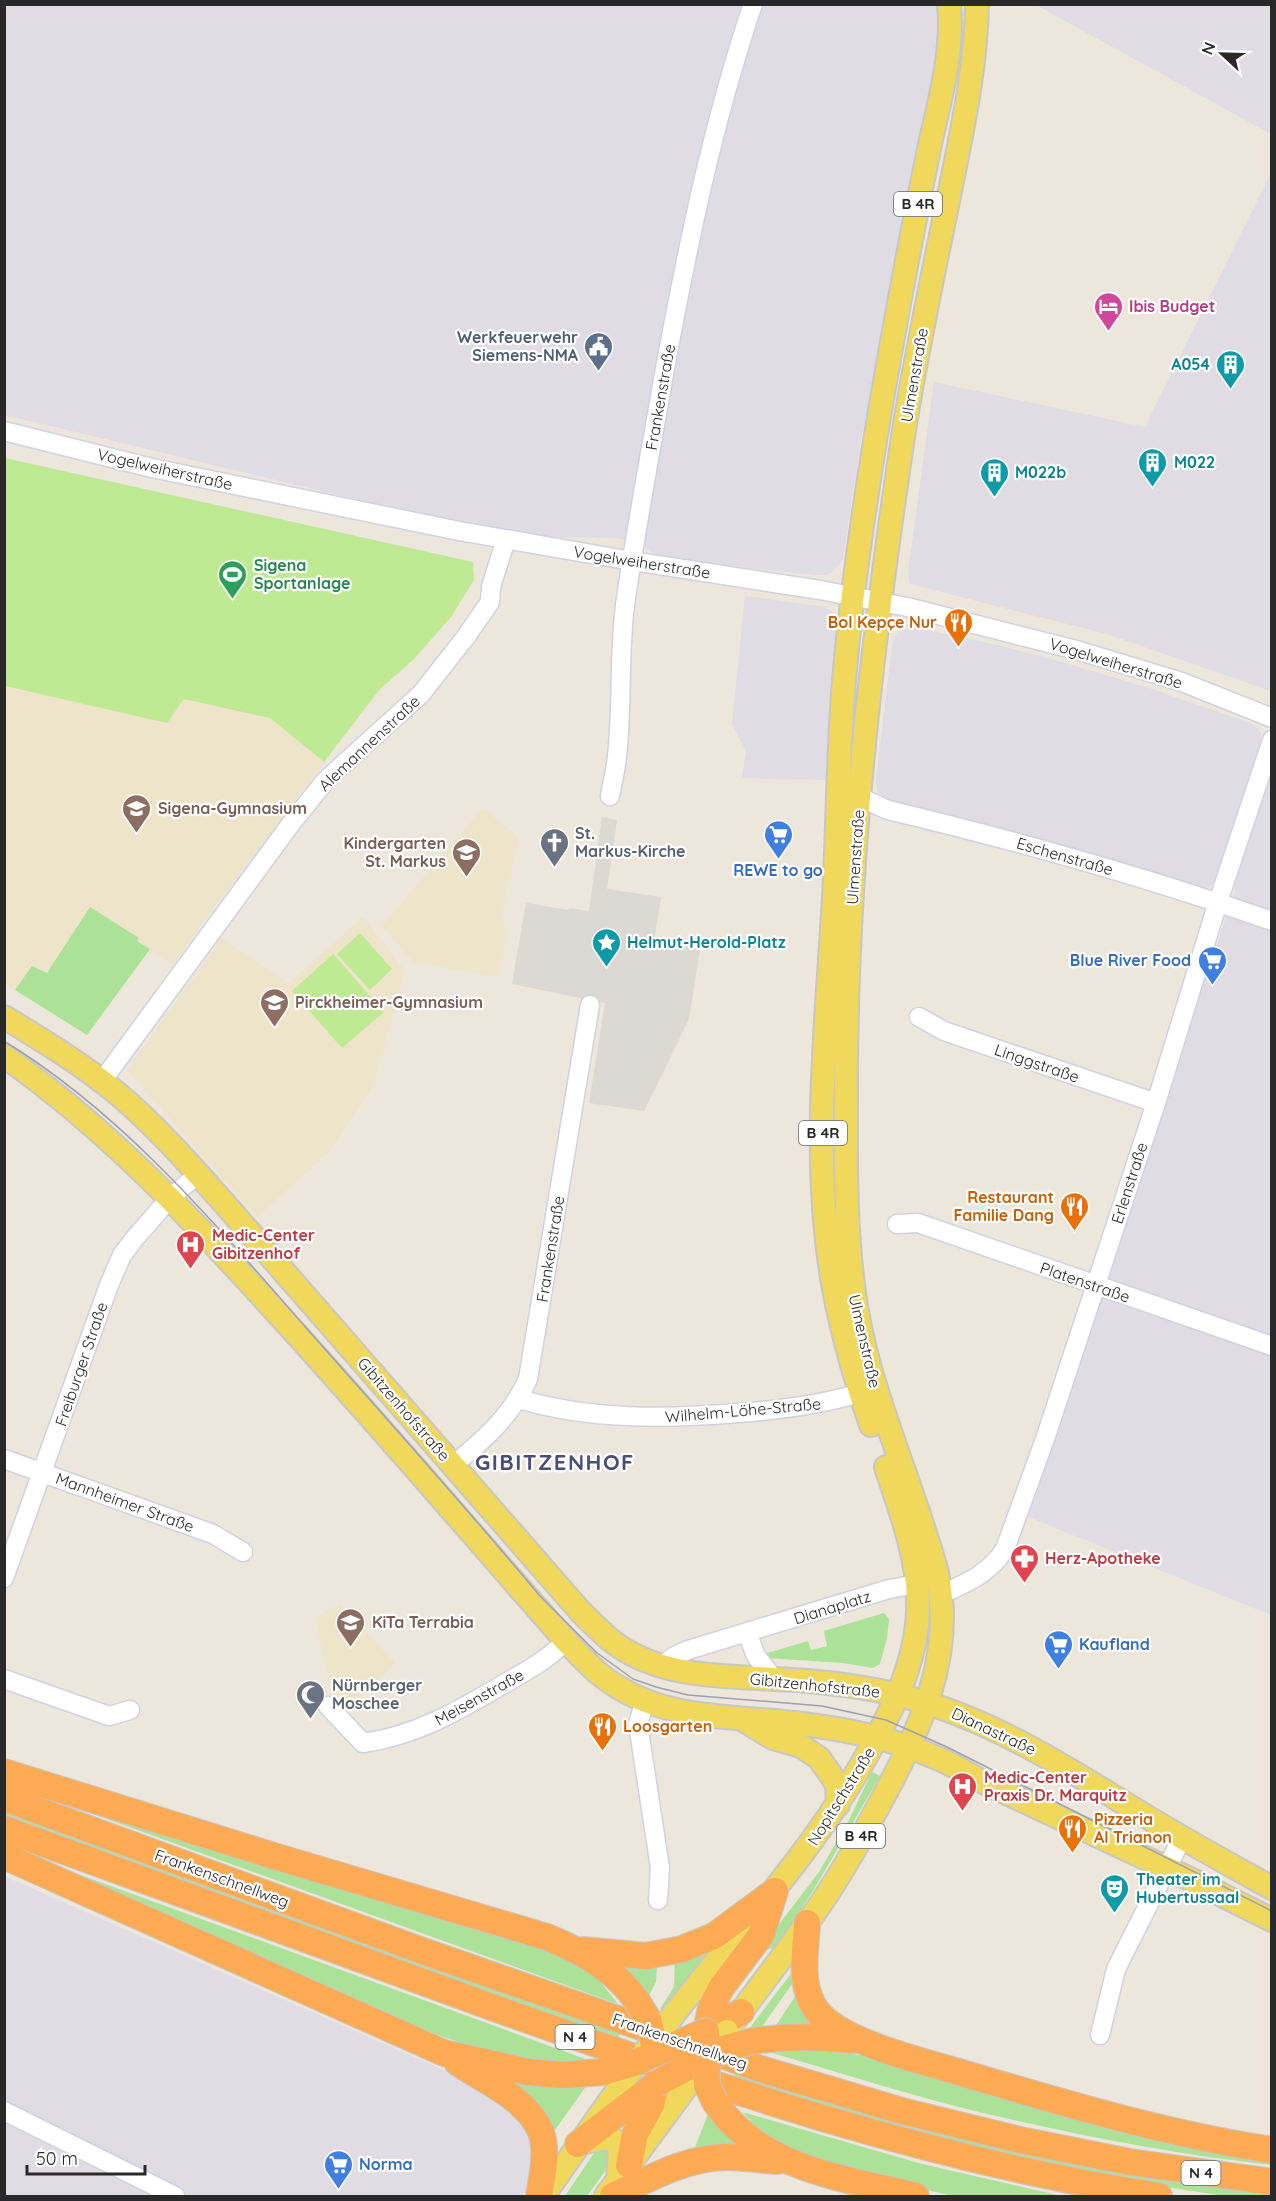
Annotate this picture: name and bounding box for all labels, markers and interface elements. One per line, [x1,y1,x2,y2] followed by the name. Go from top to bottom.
[1192,24,1252,84] north arrow
[1197,39,1220,58] text: N
[894,192,942,216] road number: B 4R
[1092,290,1124,332] hotel icon: Ibis Budget
[1129,296,1215,316] place label: Ibis Budget
[896,326,932,424] street label: Ulmenstraße
[457,327,579,365] place label: Werkfeuerwehr Siemens-NMA
[583,330,615,372] public building icon: Werkfeuerwehr Siemens-NMA
[641,342,679,452] street label: Frankenstraße
[1215,348,1247,390] building icon: A054
[1171,354,1211,374] place label: A054
[95,444,235,494] street label: Vogelweiherstraße
[1137,446,1169,488] building icon: M022
[1174,452,1215,472] place label: M022
[978,456,1010,498] building icon: M022b
[1015,462,1066,482] place label: M022b
[572,541,712,583] street label: Vogelweiherstraße
[254,555,350,593] place label: Sigena Sportanlage
[217,558,249,600] sports icon: Sigena Sportanlage
[942,606,974,648] restaurant icon: Bol Kepçe Nur
[828,612,937,632] place label: Bol Kepçe Nur
[1047,633,1185,693] street label: Vogelweiherstraße
[314,691,424,795] street label: Alemannenstraße
[121,792,153,834] school or university icon: Sigena-Gymnasium
[158,798,307,818] place label: Sigena-Gymnasium
[842,809,868,905] street label: Ulmenstraße
[762,818,794,860] supermarket icon: REWE to go
[575,823,686,861] place label: St. Markus-Kirche
[538,826,570,868] church icon: St. Markus-Kirche
[343,833,446,871] place label: Kindergarten St. Markus
[1014,833,1116,879] street label: Eschenstraße
[451,836,483,878] school or university icon: Kindergarten St. Markus
[733,860,823,880] place label: REWE to go
[590,926,622,968] place icon: Helmut-Herold-Platz
[627,932,786,952] place label: Helmut-Herold-Platz
[1196,944,1228,986] supermarket icon: Blue River Food
[1070,950,1191,970] place label: Blue River Food
[258,986,290,1028] school or university icon: Pirckheimer-Gymnasium
[295,992,483,1012] place label: Pirckheimer-Gymnasium
[992,1039,1082,1087] street label: Linggstraße
[799,1121,847,1145] road number: B 4R
[1106,1140,1152,1226] street label: Erlenstraße
[954,1187,1054,1225] place label: Restaurant Familie Dang
[1059,1190,1091,1232] restaurant icon: Restaurant Familie Dang
[532,1194,568,1304] street label: Frankenstraße
[212,1225,315,1263] place label: Medic-Center Gibitzenhof
[175,1228,207,1270] hospital icon: Medic-Center Gibitzenhof
[1037,1257,1133,1307] street label: Platenstraße
[845,1292,885,1390] street label: Ulmenstraße
[50,1299,112,1429] street label: Freiburger Straße
[354,1353,454,1465] street label: Gibitzenhofstraße
[664,1393,822,1427] street label: Wilhelm-Löhe-Straße
[475,1448,635,1476] district label: GIBITZENHOF
[53,1468,197,1536] street label: Mannheimer Straße
[1008,1542,1040,1584] pharmacy icon: Herz-Apotheke
[1045,1548,1161,1568] place label: Herz-Apotheke
[791,1586,873,1628] street label: Dianaplatz
[335,1606,367,1648] school or university icon: KiTa Terrabia
[372,1612,474,1632] place label: KiTa Terrabia
[1042,1628,1074,1670] supermarket icon: Kaufland
[1079,1634,1150,1654] place label: Kaufland
[431,1664,527,1730] street label: Meisenstraße
[749,1668,881,1702] street label: Gibitzenhofstraße
[332,1675,422,1713] place label: Nürnberger Moschee
[295,1678,327,1720] mosque icon: Nürnberger Moschee
[949,1703,1039,1759] street label: Dianastraße
[586,1710,618,1752] restaurant icon: Loosgarten
[623,1716,712,1736] place label: Loosgarten
[803,1743,879,1849] street label: Nopitschstraße
[984,1767,1127,1805] place label: Medic-Center Praxis Dr. Marquitz
[947,1770,979,1812] hospital icon: Medic-Center Praxis Dr. Marquitz
[1094,1809,1172,1847] place label: Pizzeria Al Trianon
[1057,1812,1089,1854] restaurant icon: Pizzeria Al Trianon
[837,1824,885,1848] road number: B 4R
[152,1844,292,1912] street label: Frankenschnellweg
[1136,1869,1239,1907] place label: Theater im Hubertussaal
[1099,1872,1131,1914] theatre icon: Theater im Hubertussaal
[610,2008,750,2074] street label: Frankenschnellweg
[556,2025,594,2049] road number: N 4
[27,2138,146,2176] scale bar
[36,2147,78,2170] text: 50 m
[322,2148,354,2190] supermarket icon: Norma
[359,2154,413,2174] place label: Norma
[1182,2161,1220,2185] road number: N 4

